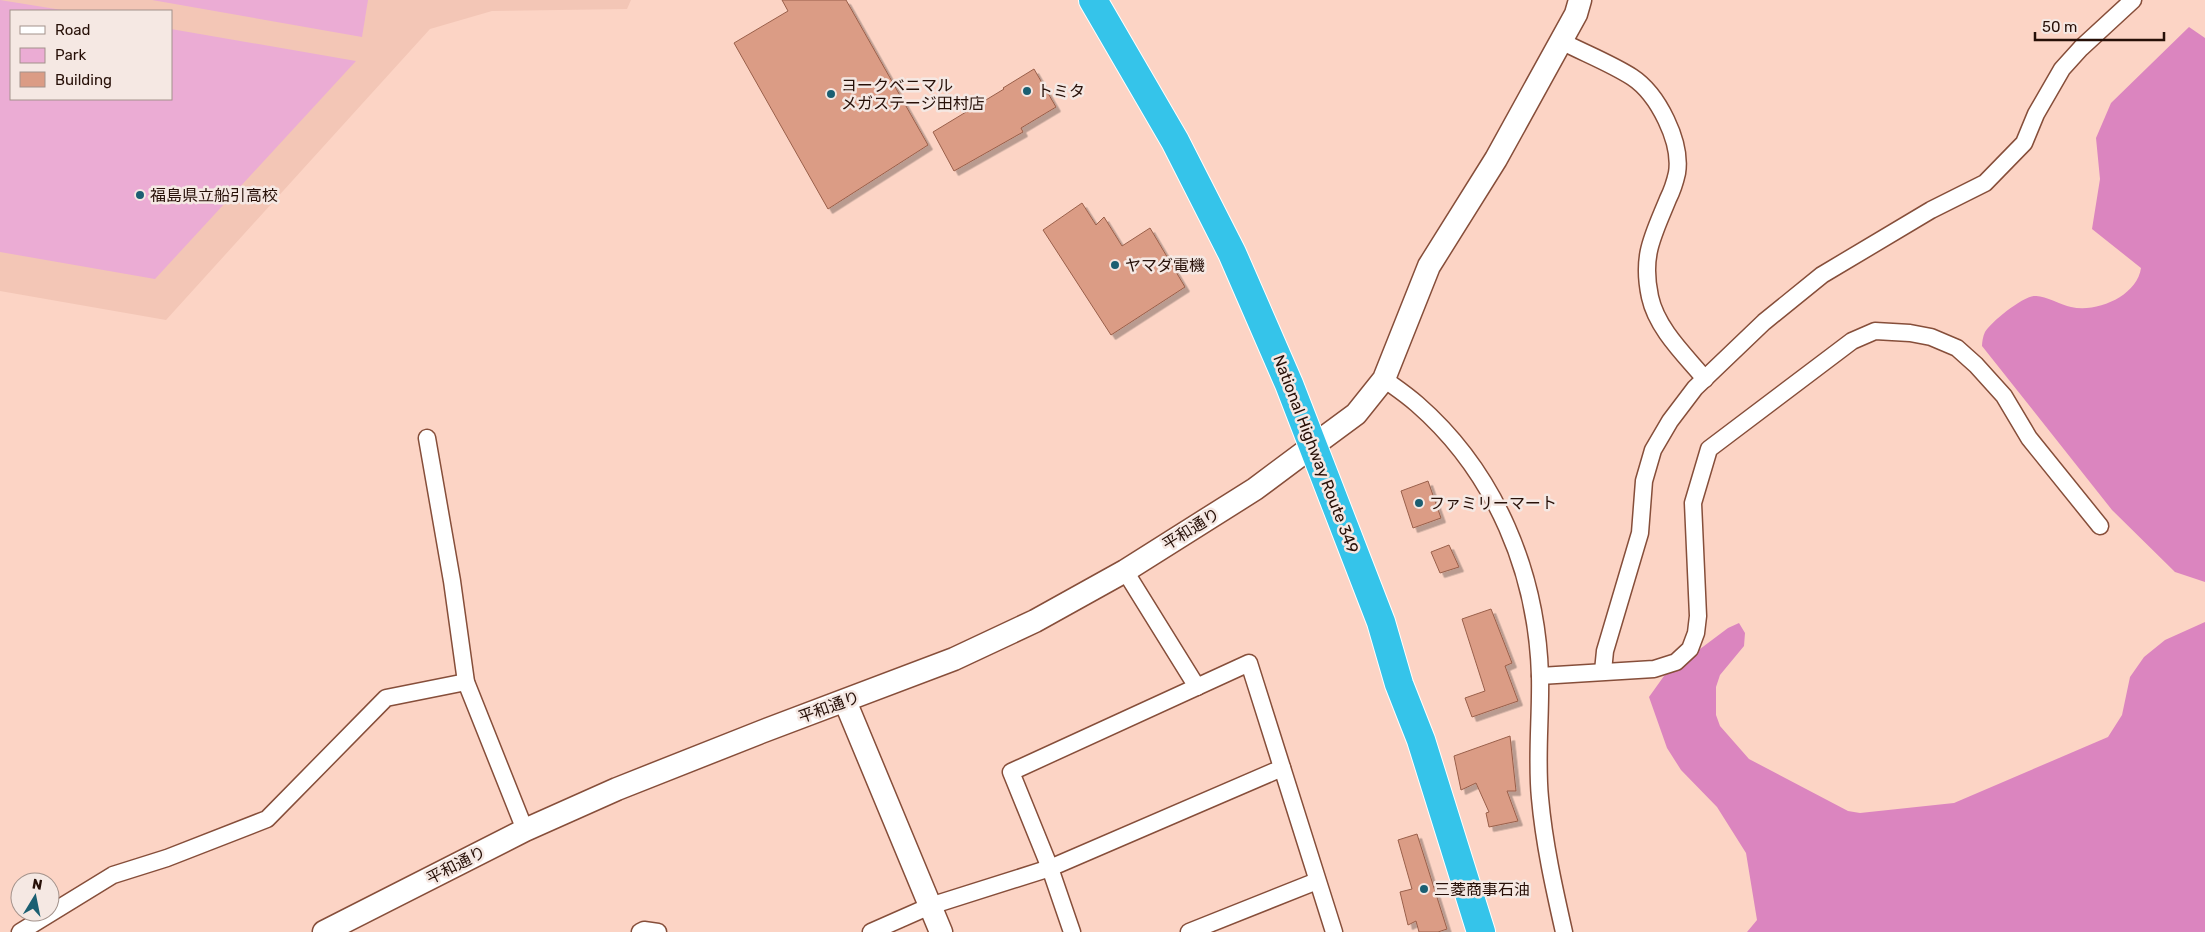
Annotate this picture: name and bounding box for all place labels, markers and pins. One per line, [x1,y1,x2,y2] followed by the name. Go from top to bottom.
[841,76,985,113] place label: ヨークベニマル メガステージ田村店
[1037,82,1085,101] place label: トミタ
[1021,85,1033,97] marker: トミタ
[825,88,837,100] marker: ヨークベニマル メガステージ田村店
[150,186,278,205] place label: 福島県立船引高校
[134,189,146,201] marker: 福島県立船引高校
[1125,256,1205,275] place label: ヤマダ電機
[1109,259,1121,271] marker: ヤマダ電機
[1429,494,1557,513] place label: ファミリーマート
[1413,497,1425,509] marker: ファミリーマート
[1434,880,1530,899] place label: 三菱商事石油
[1418,883,1430,895] marker: 三菱商事石油

